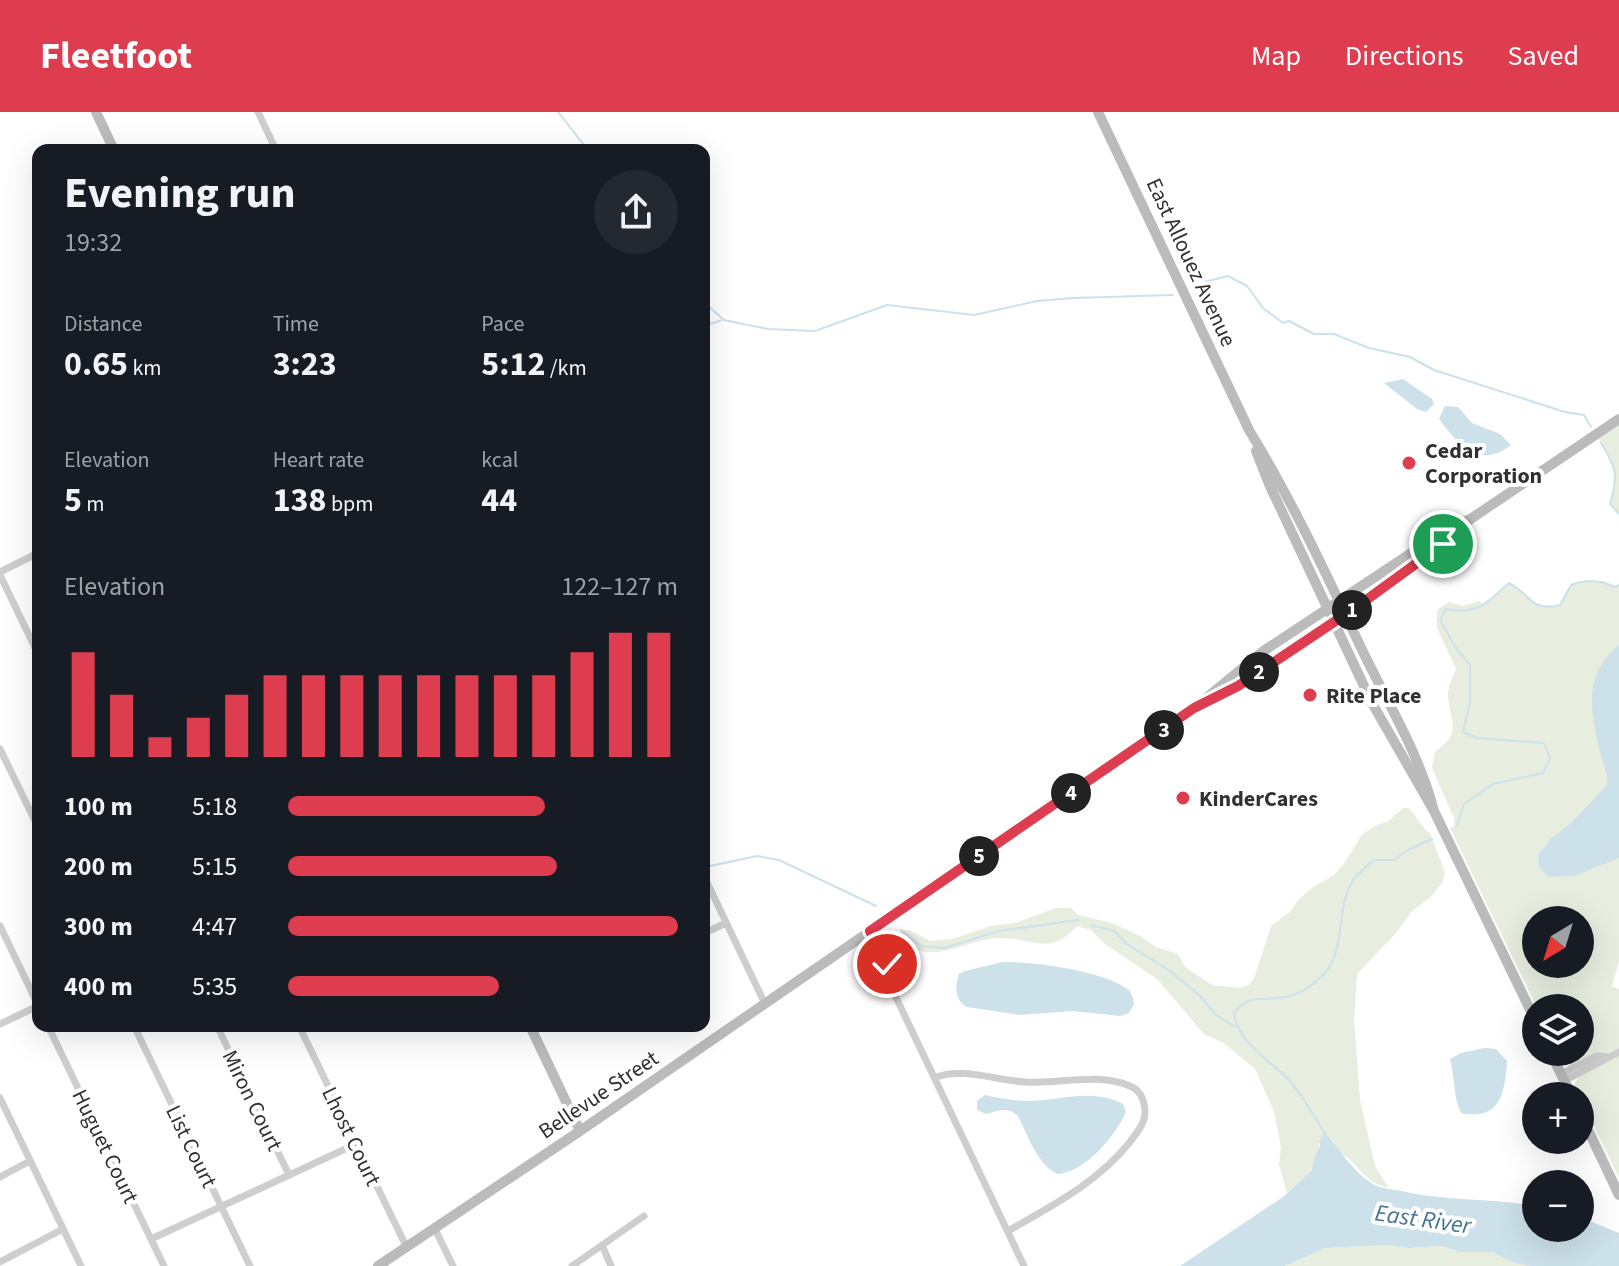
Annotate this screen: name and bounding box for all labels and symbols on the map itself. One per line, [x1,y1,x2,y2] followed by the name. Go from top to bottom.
[1138,173,1244,352] street label: East Allouez Avenue
[1425,435,1542,492] place label: Cedar Corporation
[1400,454,1418,472] marker: Cedar Corporation
[1409,510,1477,578] pin
[1332,590,1372,630] pin: 1
[1239,652,1279,692] pin: 2
[1326,680,1421,712] place label: Rite Place
[1301,686,1319,704] marker: Rite Place
[1144,710,1184,750] pin: 3
[1051,773,1091,813] pin: 4
[1199,783,1318,815] place label: KinderCares
[1174,789,1192,807] marker: KinderCares
[959,836,999,876] pin: 5
[1522,906,1594,978] north arrow
[853,930,921,998] pin
[532,1042,665,1147] street label: Bellevue Street
[214,1045,291,1157] street label: Miron Court
[313,1081,389,1192] street label: Lhost Court
[64,1084,147,1209] street label: Huguet Court
[157,1100,225,1194] street label: List Court
[1373,1195,1475,1244] water label: East River

